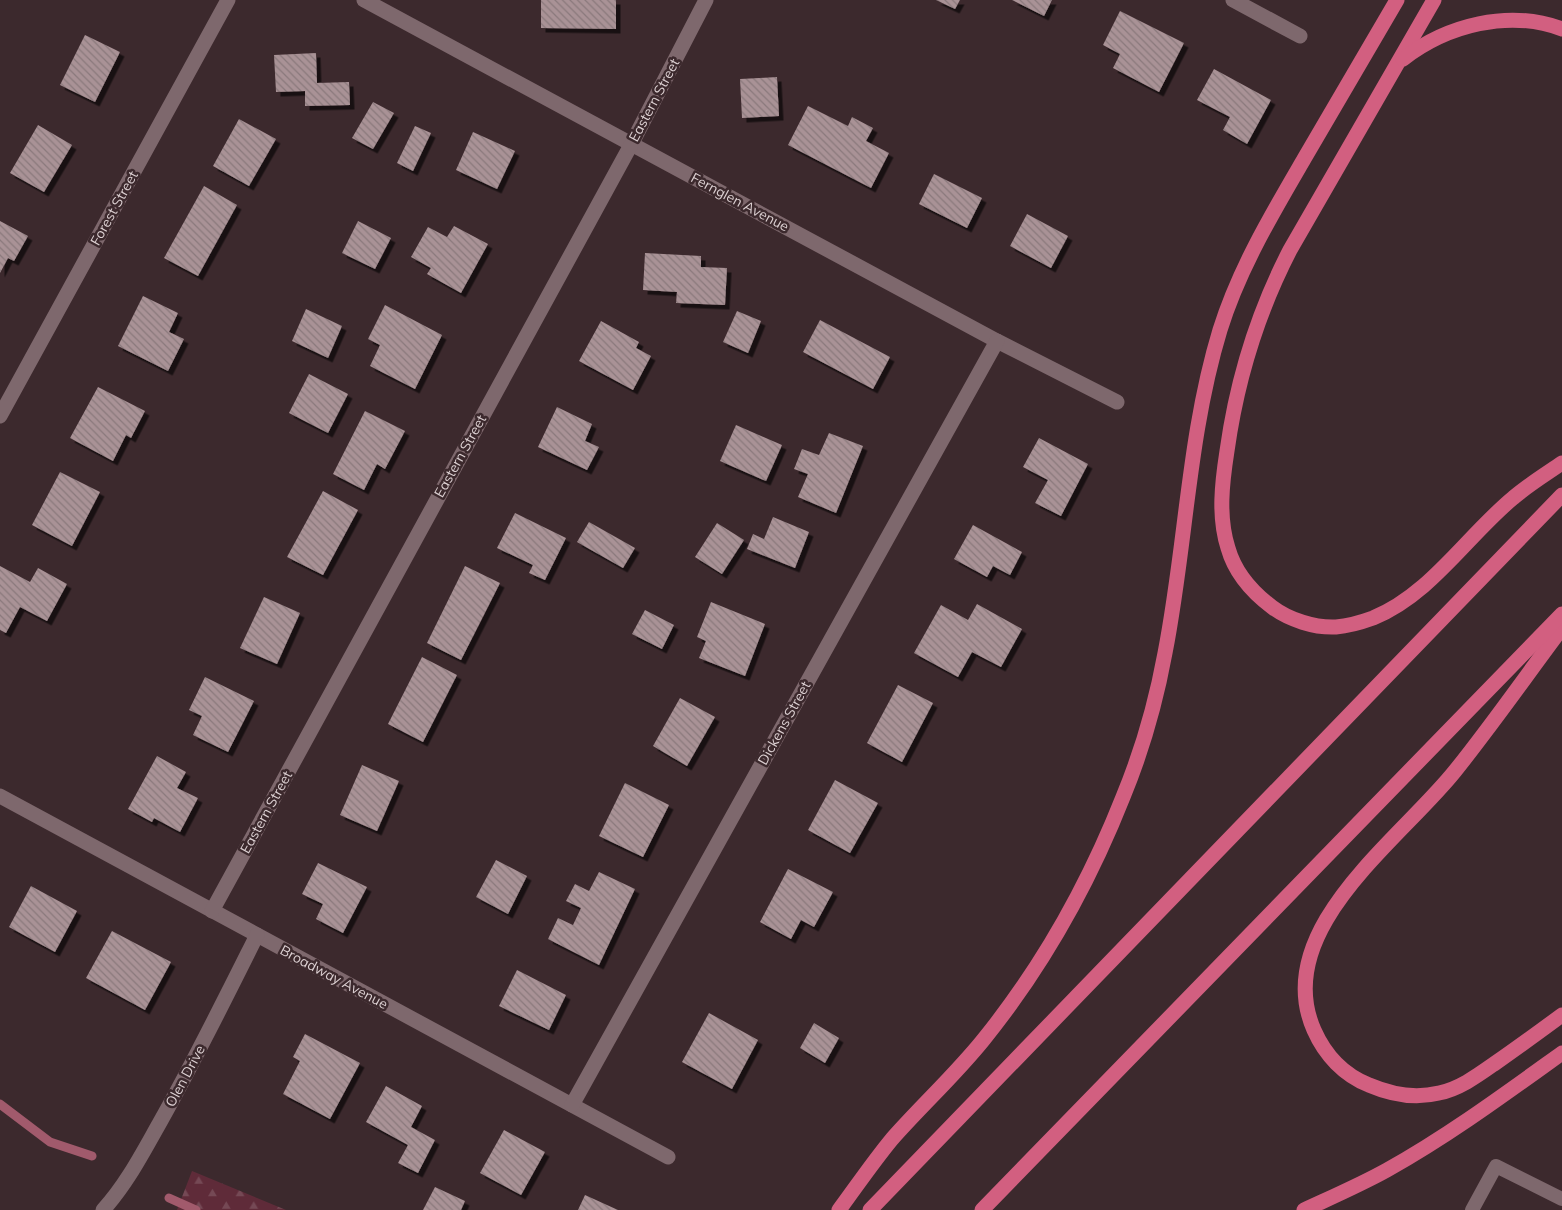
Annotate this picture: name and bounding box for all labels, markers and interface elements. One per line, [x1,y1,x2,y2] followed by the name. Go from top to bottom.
[625,55,683,145] street label: Eastern Street
[86,168,142,248] street label: Forest Street
[688,169,792,235] street label: Fernglen Avenue
[430,412,490,500] street label: Eastern Street
[754,678,814,768] street label: Dickens Street
[236,768,296,856] street label: Eastern Street
[277,941,391,1013] street label: Broadway Avenue
[161,1042,209,1110] street label: Olen Drive

